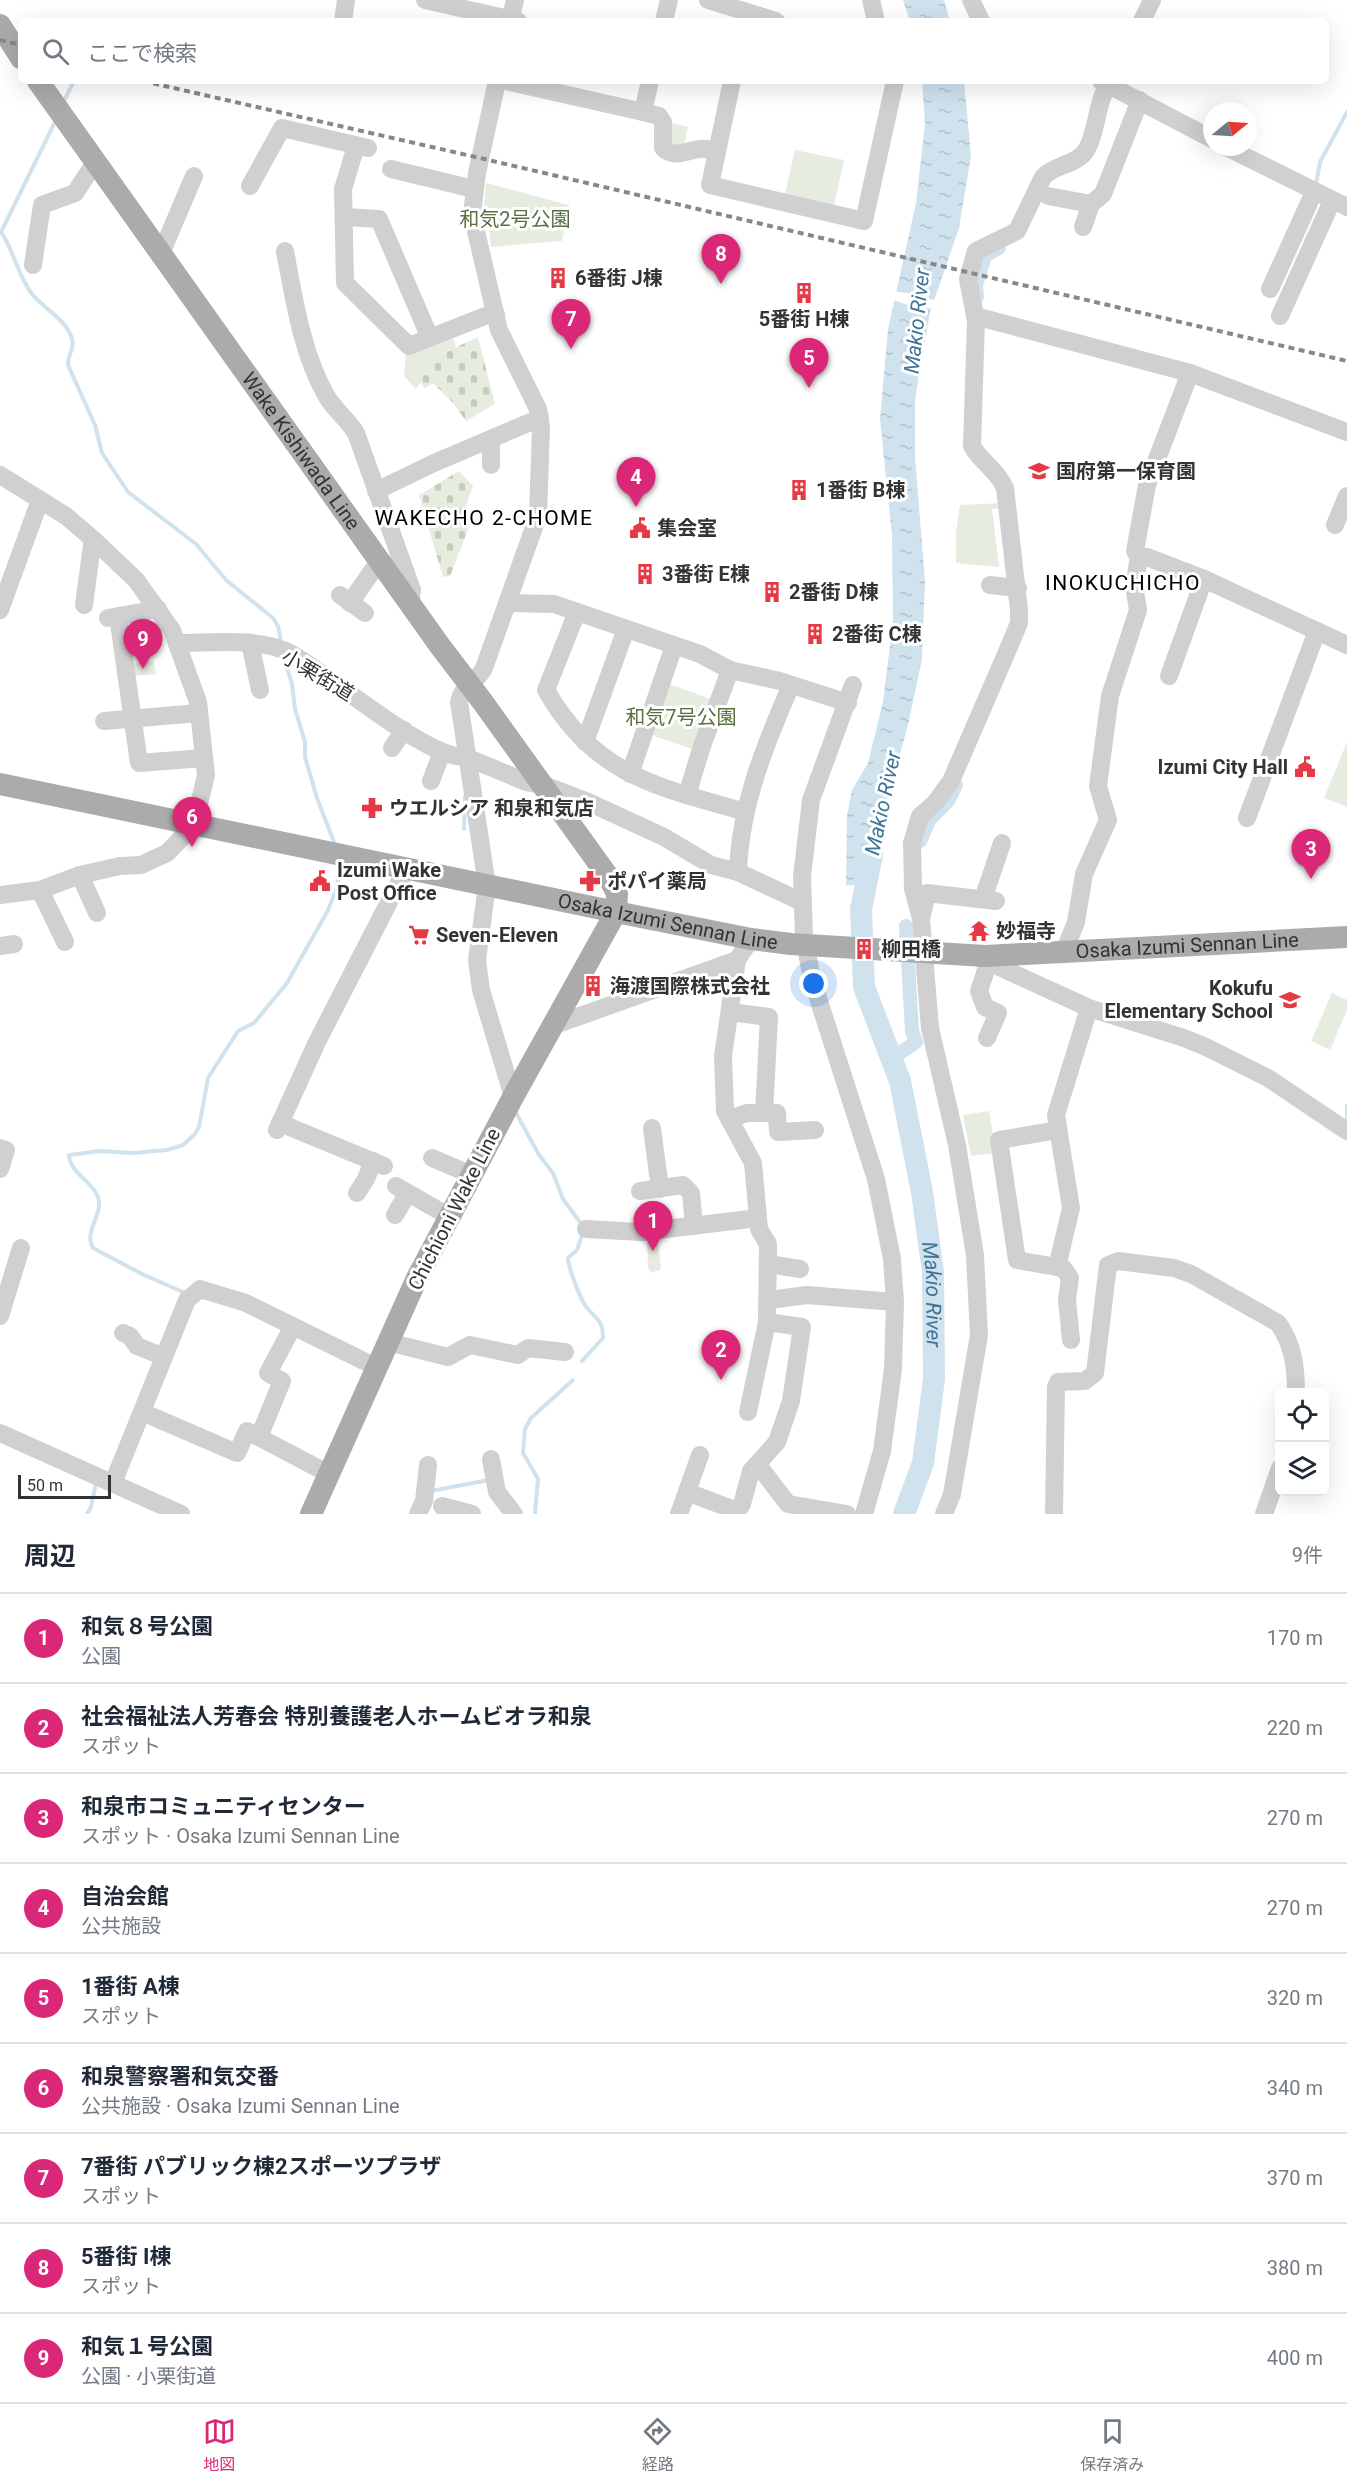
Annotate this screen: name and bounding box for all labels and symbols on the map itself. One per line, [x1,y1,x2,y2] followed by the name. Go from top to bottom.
[1203,102,1257,156] north arrow
[459,207,571,231] park label: 和気2号公園
[702,234,740,284] pin: 8
[546,266,570,290] building icon: 6番街 J棟
[575,266,663,290] place label: 6番街 J棟
[900,266,935,375] water label: Makio River
[792,281,816,305] building icon: 5番街 H棟
[552,300,590,349] pin: 7
[759,307,849,331] place label: 5番街 H棟
[790,338,828,388] pin: 5
[237,367,365,534] street label: Wake Kishiwada Line
[616,458,656,507] pin: 4
[1027,459,1051,483] school or university icon: 国府第一保育園
[1056,459,1196,483] place label: 国府第一保育園
[787,478,811,502] building icon: 1番街 B棟
[816,478,905,502] place label: 1番街 B棟
[375,506,593,530] district label: WAKECHO 2-CHOME
[628,516,652,540] public building icon: 集会室
[657,516,717,540] place label: 集会室
[633,562,657,586] building icon: 3番街 E棟
[662,562,750,586] place label: 3番街 E棟
[1045,571,1201,595] district label: INOKUCHICHO
[760,580,784,604] building icon: 2番街 D棟
[789,580,878,604] place label: 2番街 D棟
[124,620,162,669] pin: 9
[803,622,827,646] building icon: 2番街 C棟
[832,622,922,646] place label: 2番街 C棟
[278,644,358,706] street label: 小栗街道
[625,705,737,729] park label: 和気7号公園
[860,748,906,857] water label: Makio River
[1158,755,1288,779] place label: Izumi City Hall
[1293,755,1317,779] public building icon: Izumi City Hall
[360,796,384,820] pharmacy icon: ウエルシア 和泉和気店
[389,796,594,820] place label: ウエルシア 和泉和気店
[172,798,212,847] pin: 6
[1292,830,1330,879] pin: 3
[337,858,441,905] place label: Izumi Wake Post Office
[308,869,332,893] public building icon: Izumi Wake Post Office
[578,869,602,893] pharmacy icon: ポパイ薬局
[607,869,707,893] place label: ポパイ薬局
[556,888,779,954] street label: Osaka Izumi Sennan Line
[967,919,991,943] temple icon: 妙福寺
[996,919,1056,943] place label: 妙福寺
[407,923,431,947] supermarket icon: Seven-Eleven
[436,923,558,947] place label: Seven-Eleven
[1075,928,1299,963] street label: Osaka Izumi Sennan Line
[852,937,876,961] building icon: 柳田橋
[881,937,941,961] place label: 柳田橋
[799,969,828,998] your location
[581,974,605,998] building icon: 海渡国際株式会社
[610,974,770,998] place label: 海渡国際株式会社
[1105,976,1273,1023] place label: Kokufu Elementary School
[1278,988,1302,1012] school or university icon: Kokufu Elementary School
[403,1124,505,1294] street label: Chichioni Wake Line
[634,1202,672,1251] pin: 1
[917,1240,946,1348] water label: Makio River
[702,1330,740,1380] pin: 2
[18,1472,111,1500] scale bar

